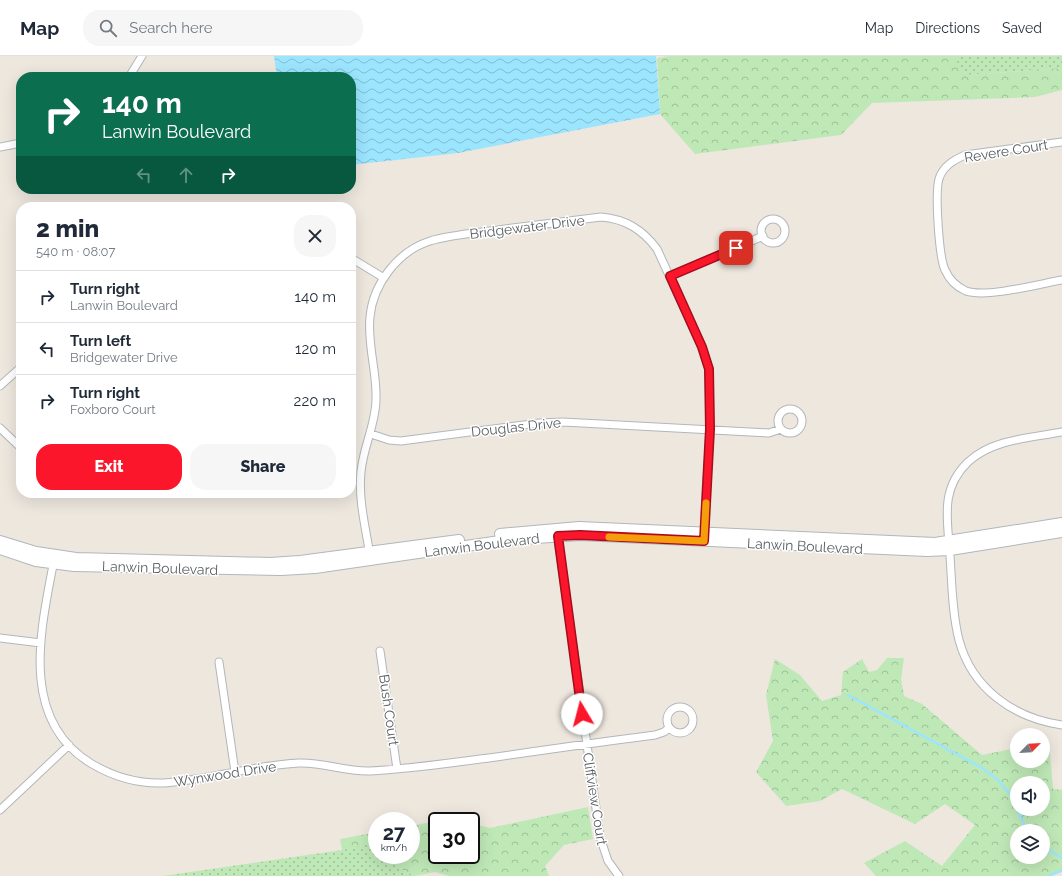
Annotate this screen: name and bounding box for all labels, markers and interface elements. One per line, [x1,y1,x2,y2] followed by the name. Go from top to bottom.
[83,10,363,46] search box
[20,17,59,39] text: Map
[97,17,119,39] icon: search
[129,19,213,37] text: Search here
[865,20,893,36] text: Map
[915,20,980,36] text: Directions
[1002,20,1042,36] text: Saved
[102,87,182,120] text: 140 m
[36,88,88,140] icon: right
[102,121,251,142] text: Lanwin Boulevard
[963,136,1049,166] street label: Revere Court
[133,164,155,186] icon: left
[175,164,197,186] icon: ahead
[217,164,239,186] icon: right
[469,212,585,242] street label: Bridgewater Drive
[36,214,99,243] text: 2 min
[294,215,336,257] button: close
[719,231,753,265] pin
[725,237,747,259] icon: arrive
[36,244,115,259] text: 540 m · 08:07
[70,280,140,298] text: Turn right
[36,286,58,308] icon: right
[295,288,336,306] text: 140 m
[70,298,178,313] text: Lanwin Boulevard
[70,332,131,350] text: Turn left
[36,338,58,360] icon: left
[295,340,336,358] text: 120 m
[70,350,178,365] text: Bridgewater Drive
[70,384,140,402] text: Turn right
[36,390,58,412] icon: right
[294,392,336,410] text: 220 m
[70,402,156,417] text: Foxboro Court
[470,414,562,440] street label: Douglas Drive
[36,444,182,490] button: Exit
[190,444,336,490] button: Share
[423,530,541,560] street label: Lanwin Boulevard
[747,535,863,557] street label: Lanwin Boulevard
[102,558,218,578] street label: Lanwin Boulevard
[376,673,402,747] street label: Bush Court
[561,693,603,735] position arrow
[1010,728,1050,768] north arrow
[1010,728,1050,864] map controls
[580,752,610,847] street label: Cliffview Court
[173,758,277,790] street label: Wynwood Drive
[1010,776,1050,816] button: sound
[428,812,480,864] speed limit sign: 30
[383,821,405,845] text: 27
[1010,824,1050,864] button: layers
[381,842,407,853] text: km/h

